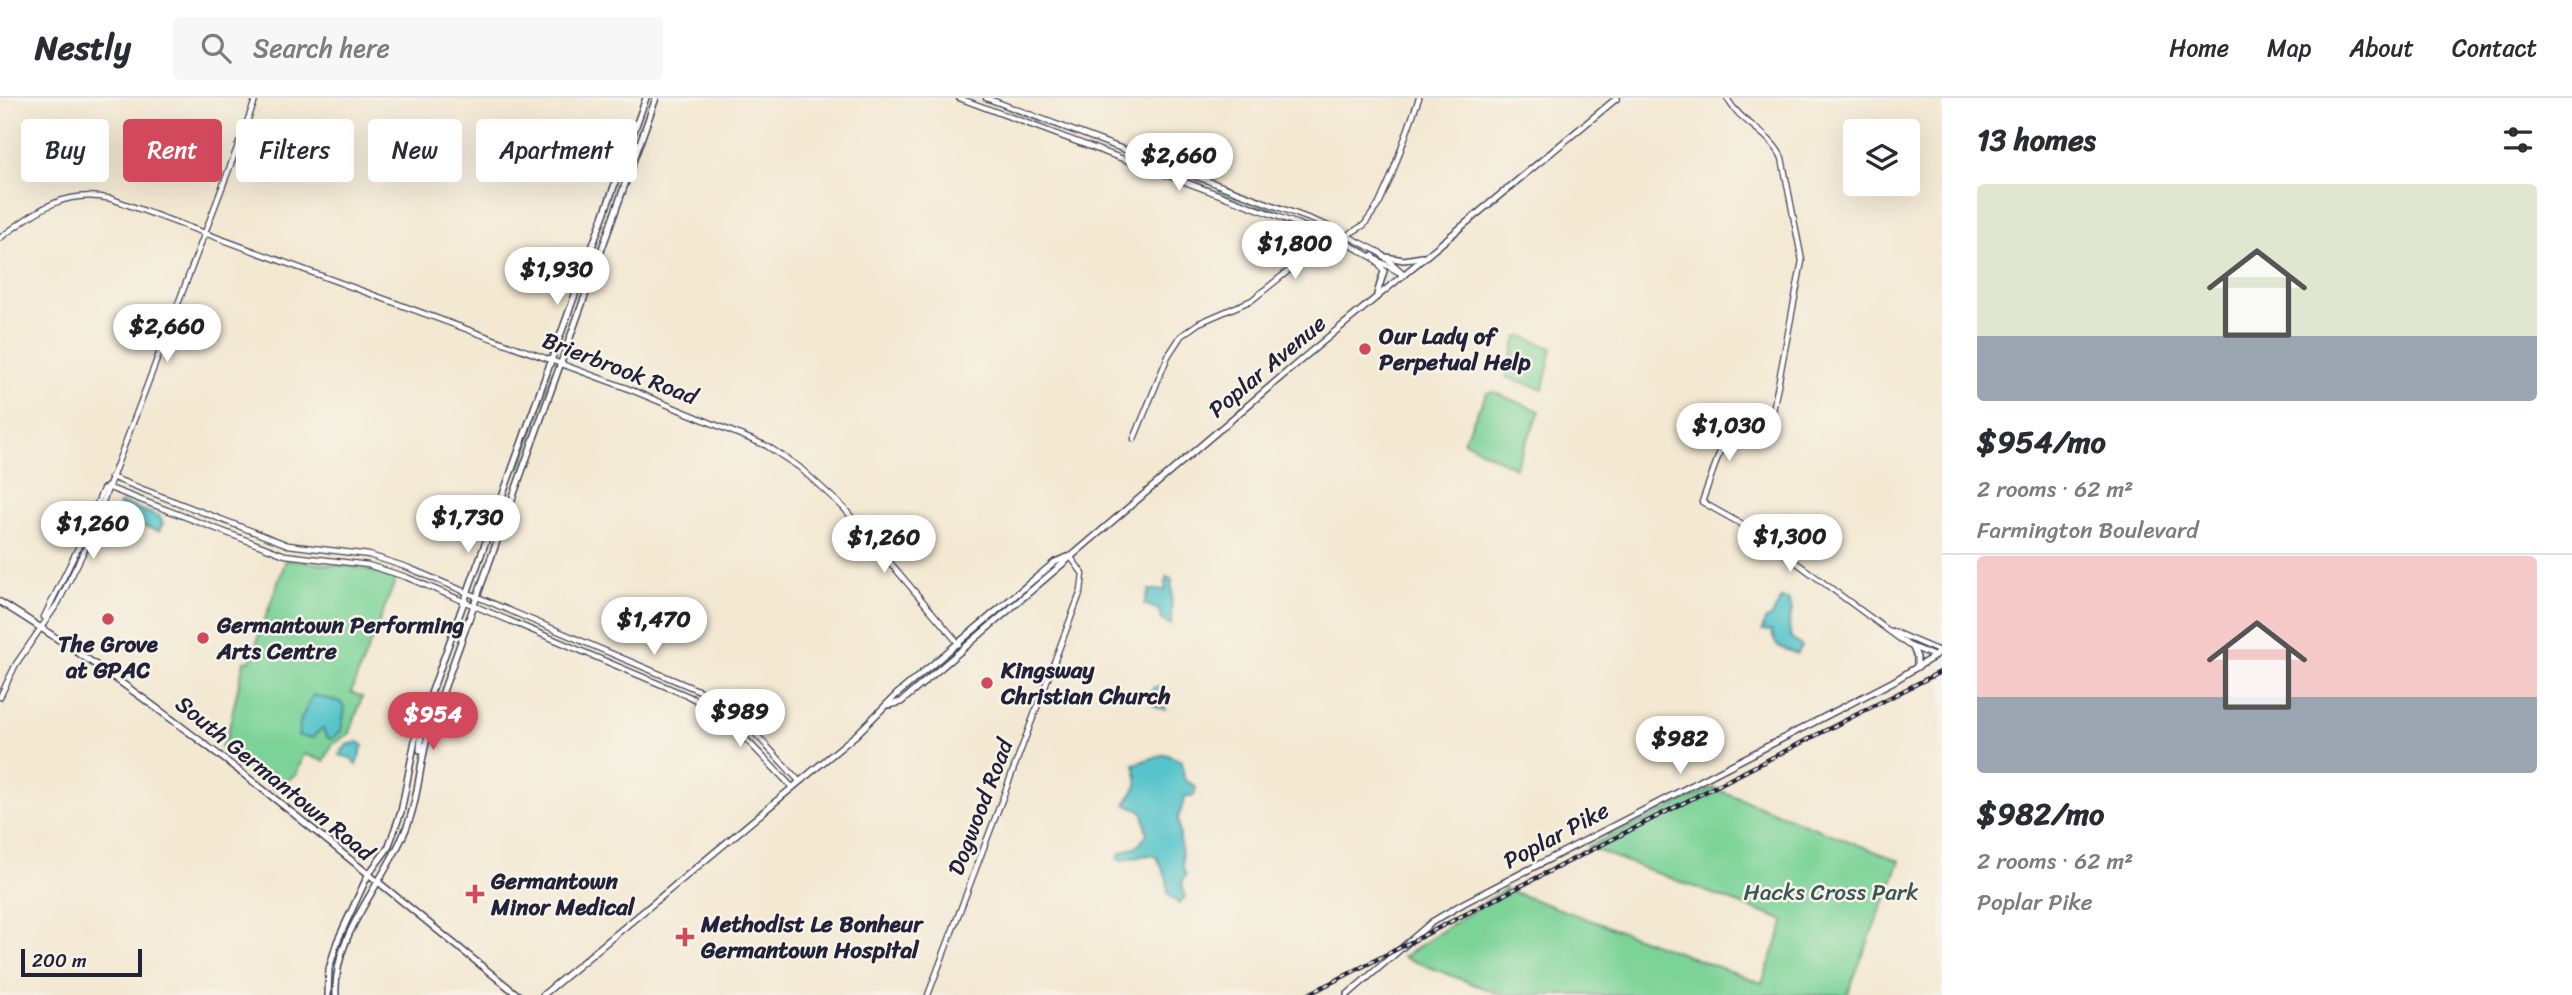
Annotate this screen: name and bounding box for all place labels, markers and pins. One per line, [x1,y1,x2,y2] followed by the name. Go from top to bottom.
[1122,134,1236,193] pin: $2,660
[1238,222,1352,281] pin: $1,800
[500,248,614,307] pin: $1,930
[110,304,224,364] pin: $2,660
[1379,316,1531,383] place label: Our Lady of Perpetual Help
[1357,341,1373,357] marker: Our Lady of Perpetual Help
[1672,404,1786,463] pin: $1,030
[411,496,525,555] pin: $1,730
[36,502,150,561] pin: $1,260
[1733,514,1847,574] pin: $1,300
[827,516,941,575] pin: $1,260
[597,598,711,657] pin: $1,470
[216,605,465,672] place label: Germantown Performing Arts Centre
[100,611,116,627] marker: The Grove at GPAC
[58,624,159,691] place label: The Grove at GPAC
[195,630,211,646] marker: Germantown Performing Arts Centre
[1000,650,1171,717] place label: Kingsway Christian Church
[979,675,995,691] marker: Kingsway Christian Church
[699,690,781,749] pin: $989
[392,692,474,752] pin: $954
[1639,716,1721,776] pin: $982
[490,861,636,928] place label: Germantown Minor Medical
[465,884,485,904] marker: Germantown Minor Medical
[700,904,924,971] place label: Methodist Le Bonheur Germantown Hospital
[675,927,695,947] marker: Methodist Le Bonheur Germantown Hospital

